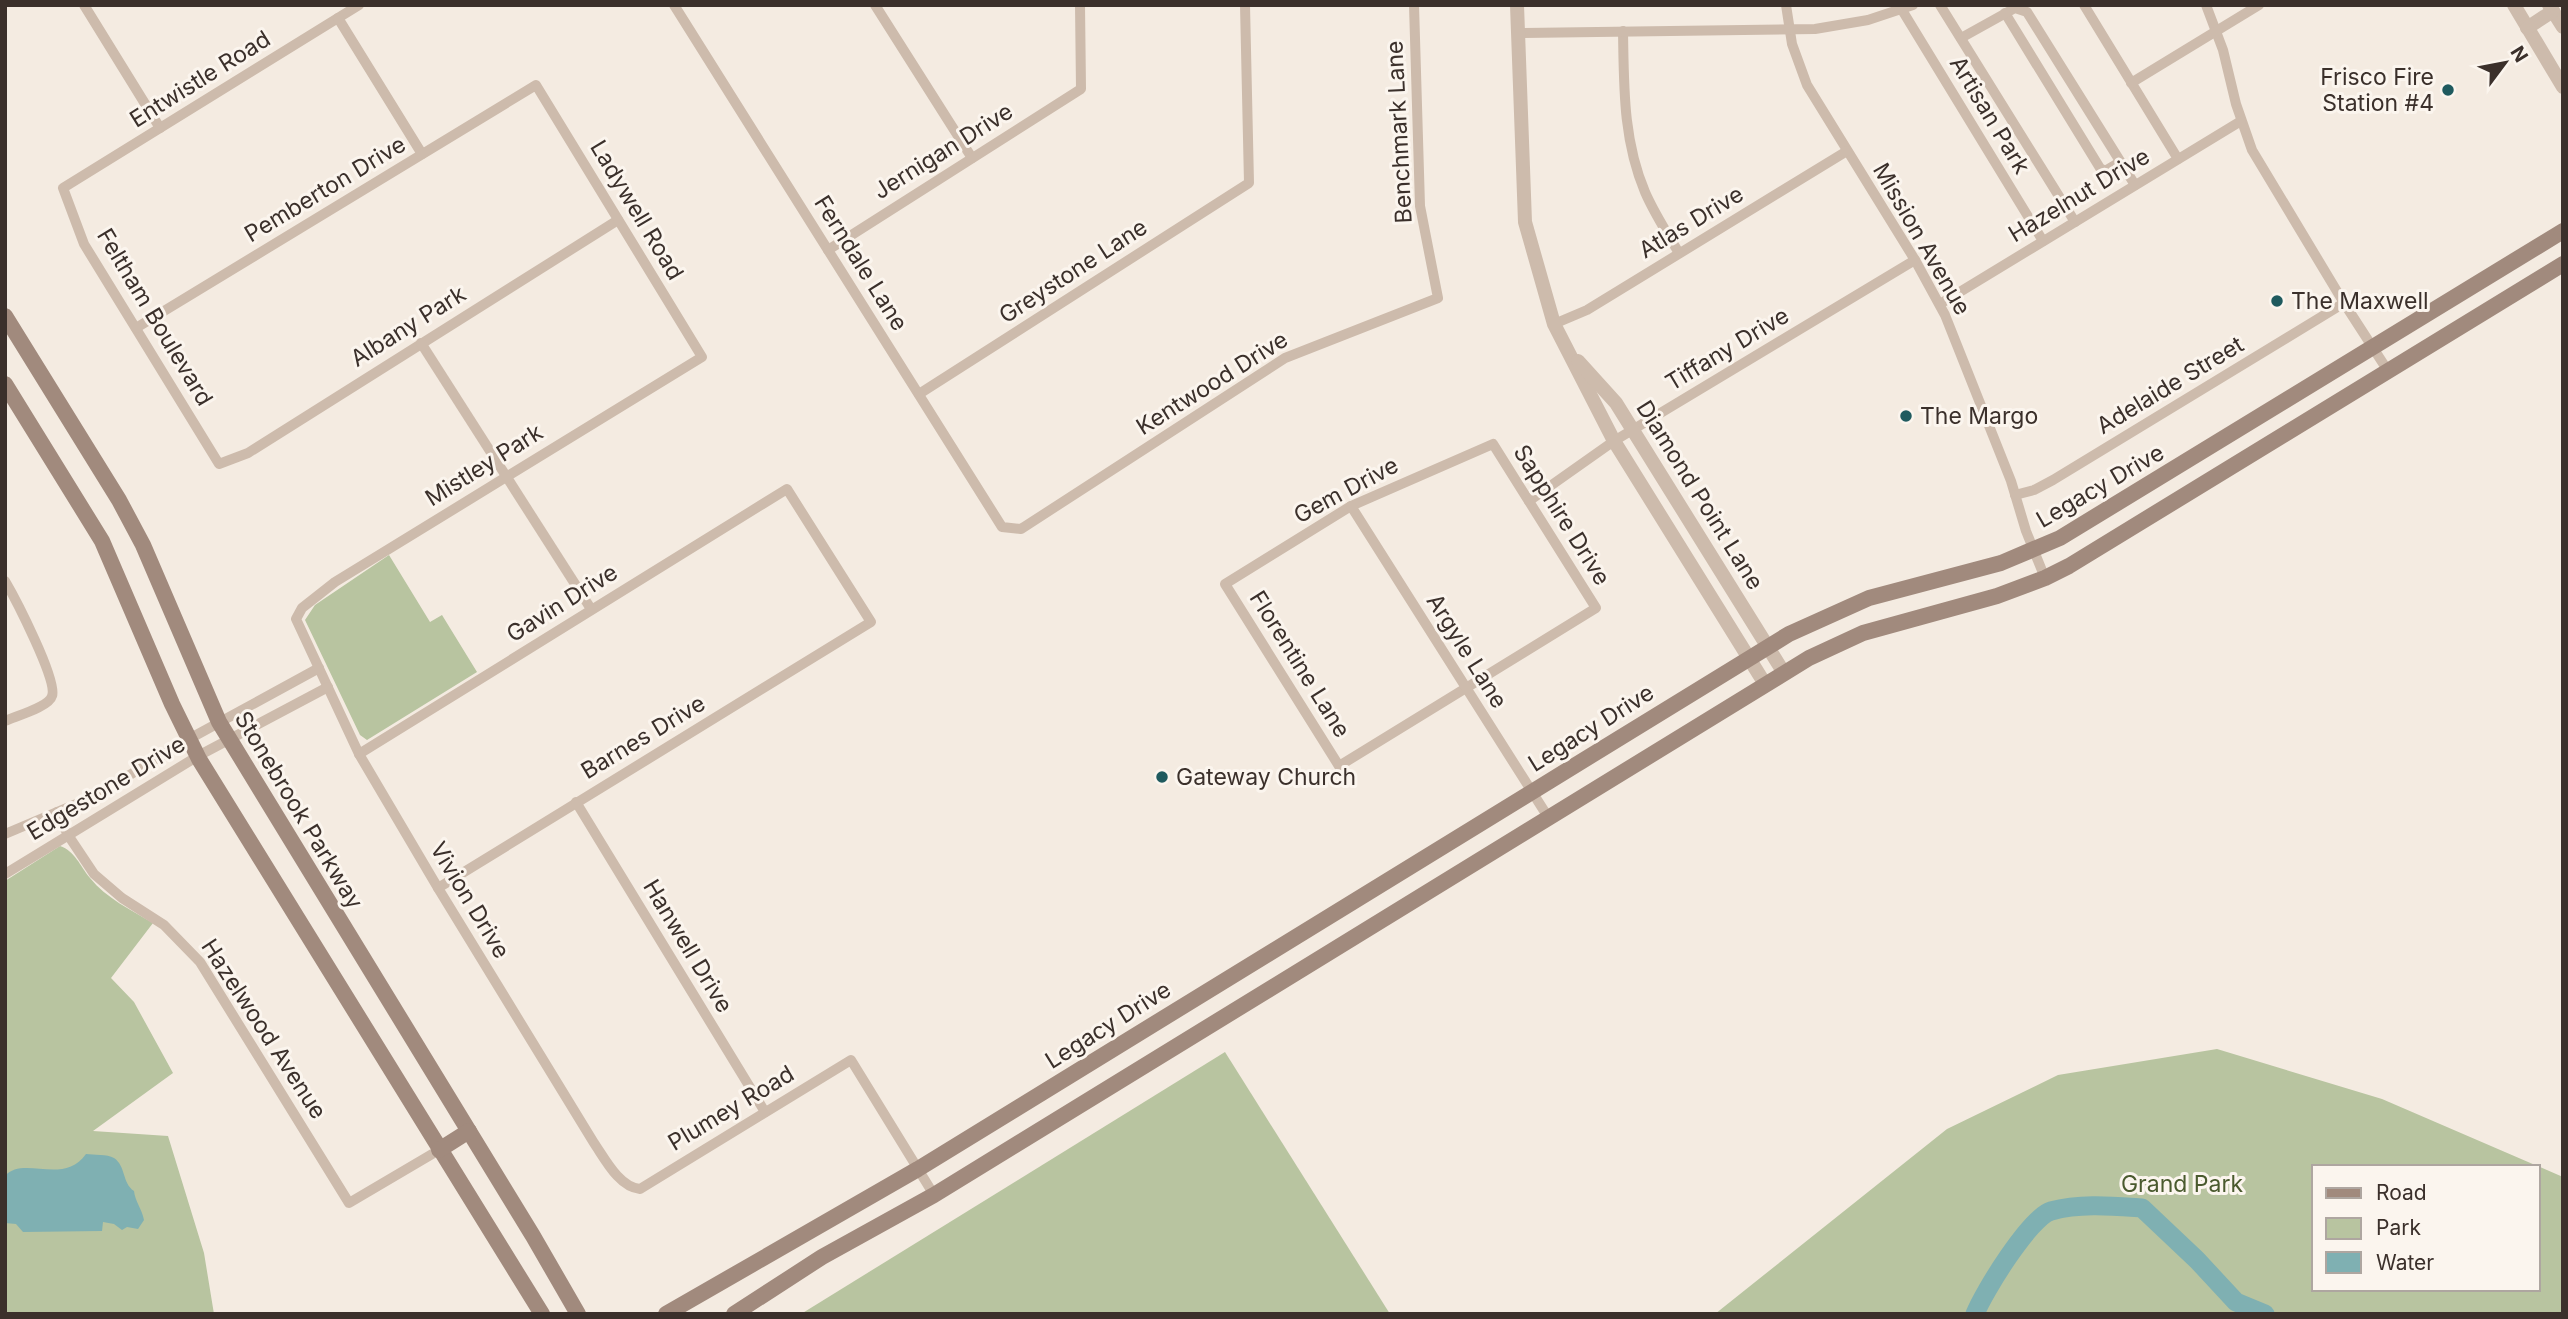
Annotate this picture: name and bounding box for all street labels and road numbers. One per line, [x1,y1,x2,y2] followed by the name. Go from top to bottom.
[125,25,275,133] street label: Entwistle Road
[1380,40,1418,224] street label: Benchmark Lane
[1944,51,2036,179] street label: Artisan Park
[868,97,1018,205] street label: Jernigan Drive
[239,130,411,248] street label: Pemberton Drive
[584,135,690,285] street label: Ladywell Road
[2003,142,2155,248] street label: Hazelnut Drive
[1867,158,1977,320] street label: Mission Avenue
[1634,180,1748,264] street label: Atlas Drive
[808,190,914,336] street label: Ferndale Lane
[994,213,1152,329] street label: Greystone Lane
[91,223,219,411] street label: Feltham Boulevard
[345,279,471,372] street label: Albany Park
[1660,301,1794,397] street label: Tiffany Drive
[1131,325,1293,441] street label: Kentwood Drive
[2092,330,2249,440] street label: Adelaide Street
[1630,395,1770,595] street label: Diamond Point Lane
[420,418,548,512] street label: Mistley Park
[2031,438,2169,534] street label: Legacy Drive
[1508,440,1616,590] street label: Sapphire Drive
[1289,451,1403,529] street label: Gem Drive
[501,558,623,648] street label: Gavin Drive
[1244,585,1356,743] street label: Florentine Lane
[1421,589,1513,713] street label: Argyle Lane
[1523,678,1659,778] street label: Legacy Drive
[576,689,710,785] street label: Barnes Drive
[229,706,369,914] street label: Stonebrook Parkway
[22,730,190,846] street label: Edgestone Drive
[424,837,516,963] street label: Vivion Drive
[637,874,739,1018] street label: Hanwell Drive
[195,934,333,1124] street label: Hazelwood Avenue
[1040,975,1176,1075] street label: Legacy Drive
[663,1059,799,1157] street label: Plumey Road

